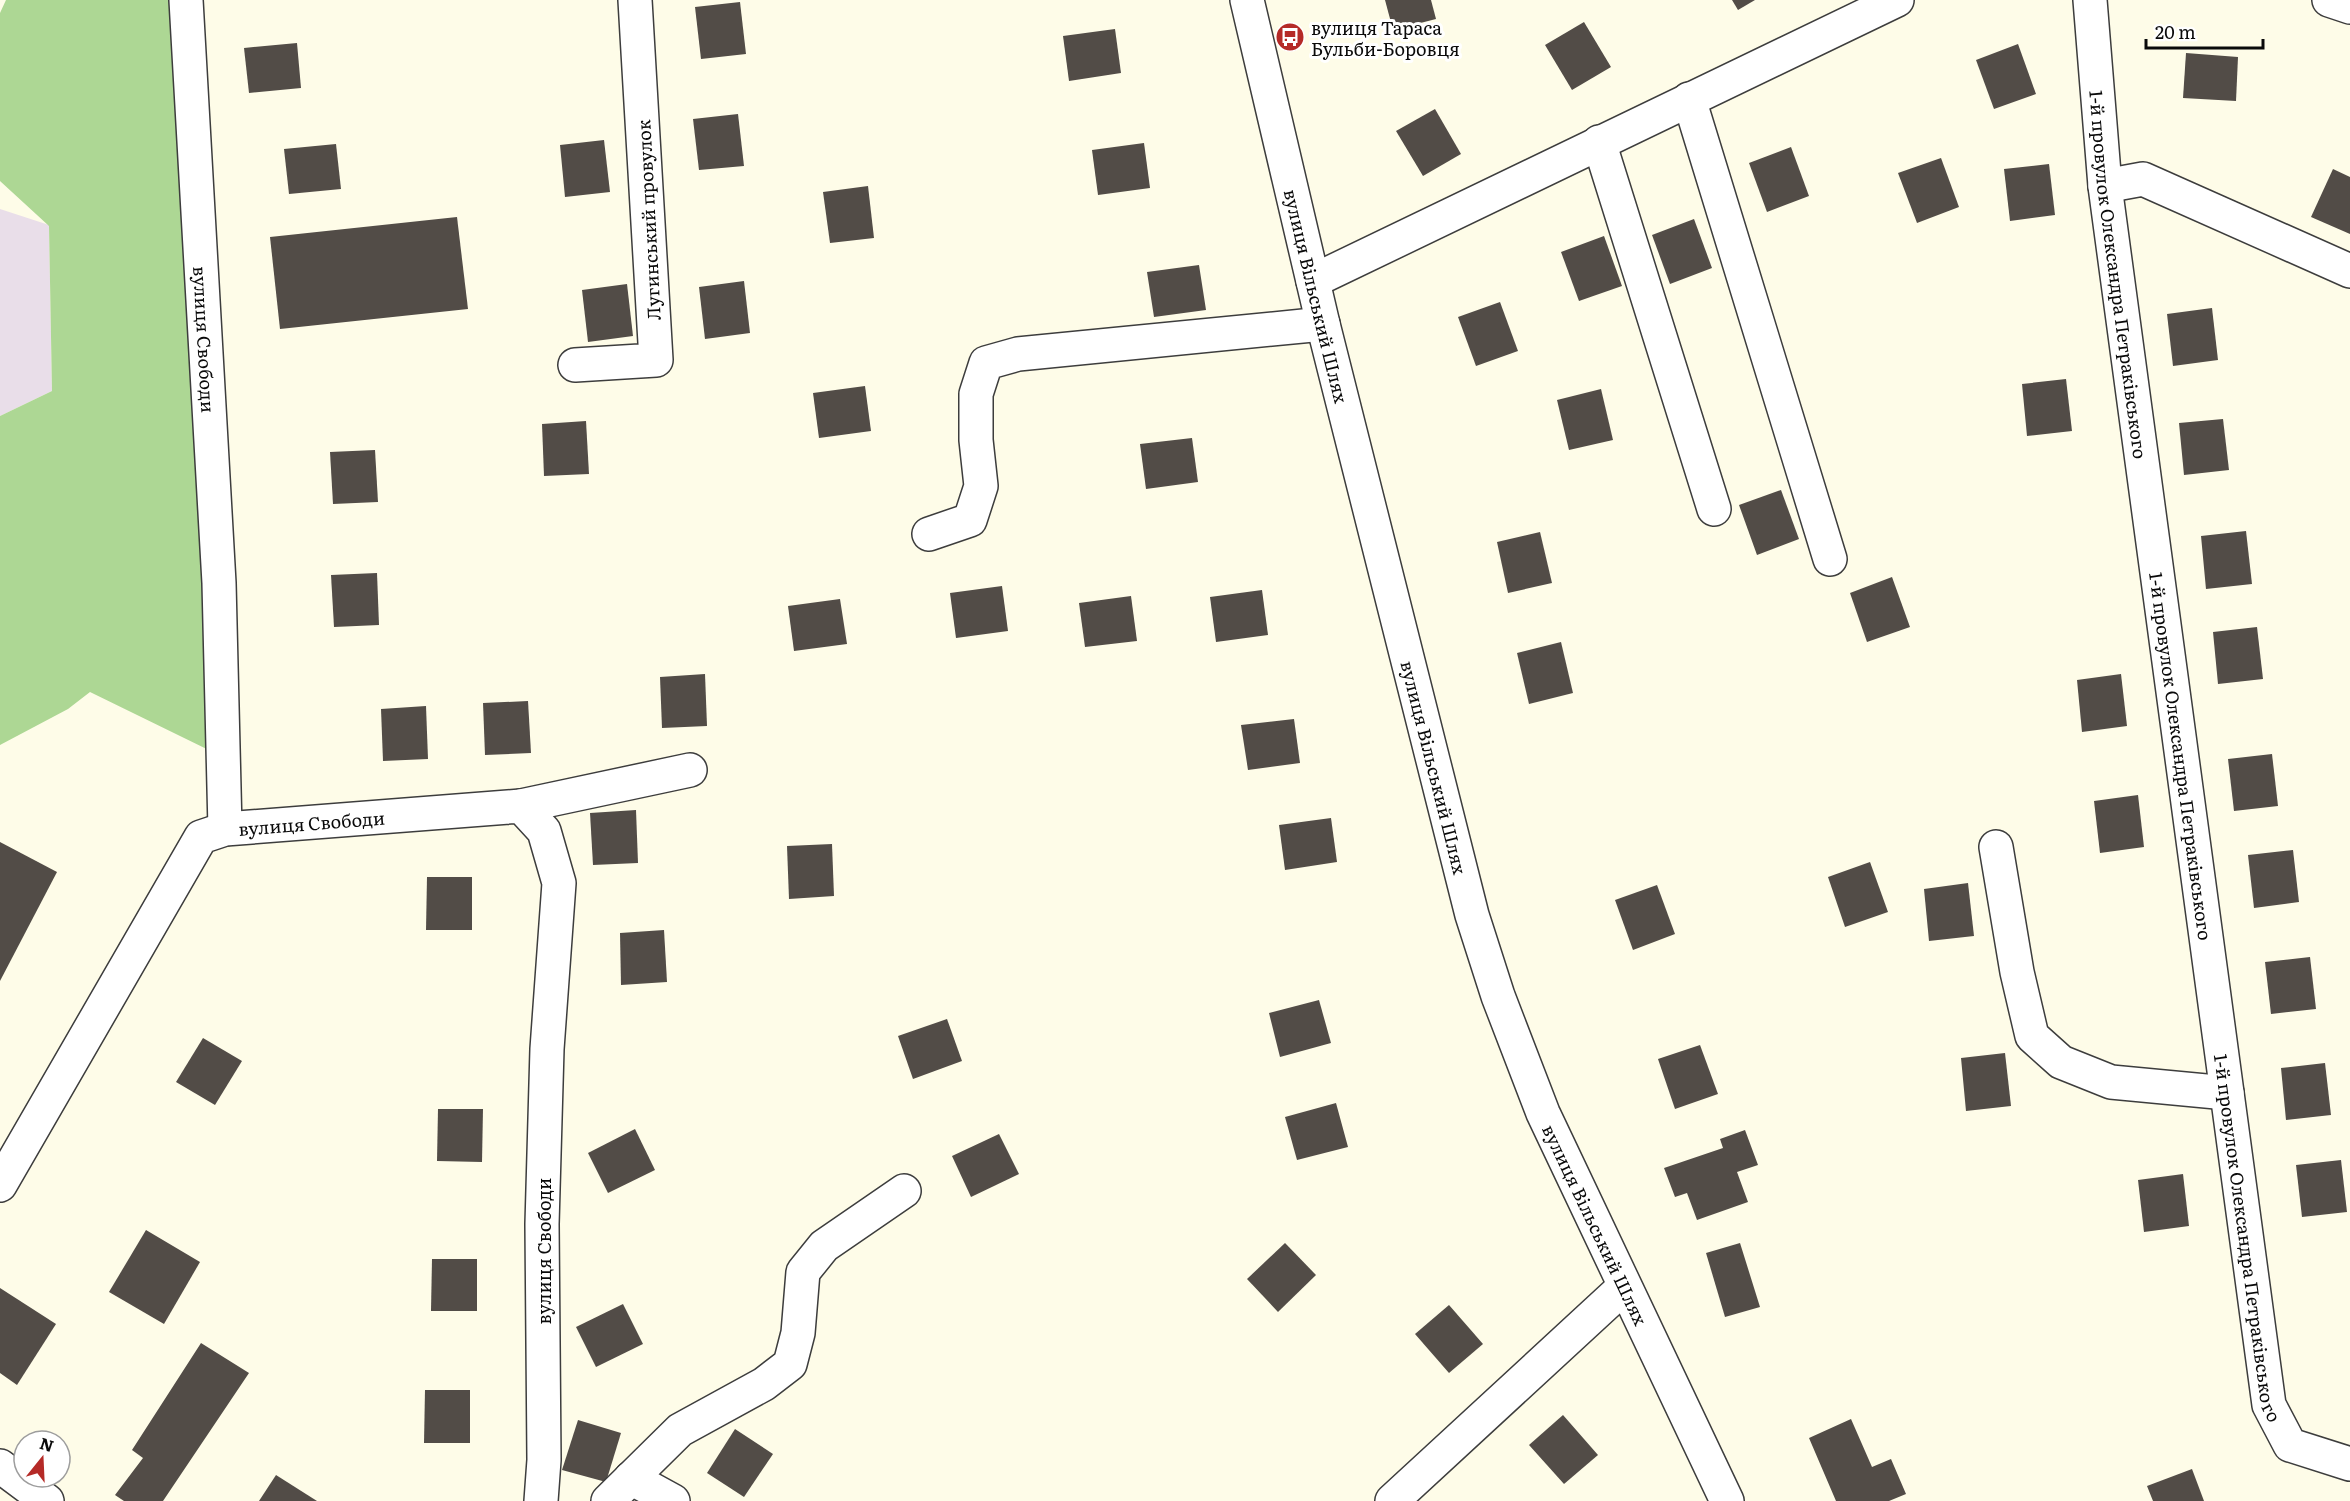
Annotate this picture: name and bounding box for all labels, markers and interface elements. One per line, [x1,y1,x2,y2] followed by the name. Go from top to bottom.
[2146,12,2263,50] scale bar
[1311,14,1460,62] place label: вулиця Тараса Бульби-Боровця
[2155,18,2196,45] text: 20 m
[1274,21,1306,53] bus stop icon: вулиця Тараса Бульби-Боровця
[2084,89,2155,460] street label: 1-й провулок Олександра Петраківського
[629,119,667,321] street label: Лугинський провулок
[1278,186,1356,407] street label: вулиця Вільський Шлях
[188,265,223,414] street label: вулиця Свободи
[2144,570,2220,942] street label: 1-й провулок Олександра Петраківського
[1395,658,1475,878] street label: вулиця Вільський Шлях
[237,803,386,841] street label: вулиця Свободи
[2208,1052,2289,1426] street label: 1-й провулок Олександра Петраківського
[1537,1119,1655,1330] street label: вулиця Вільський Шлях
[530,1178,557,1324] street label: вулиця Свободи
[12,1429,72,1489] north arrow
[37,1430,57,1457] text: N

